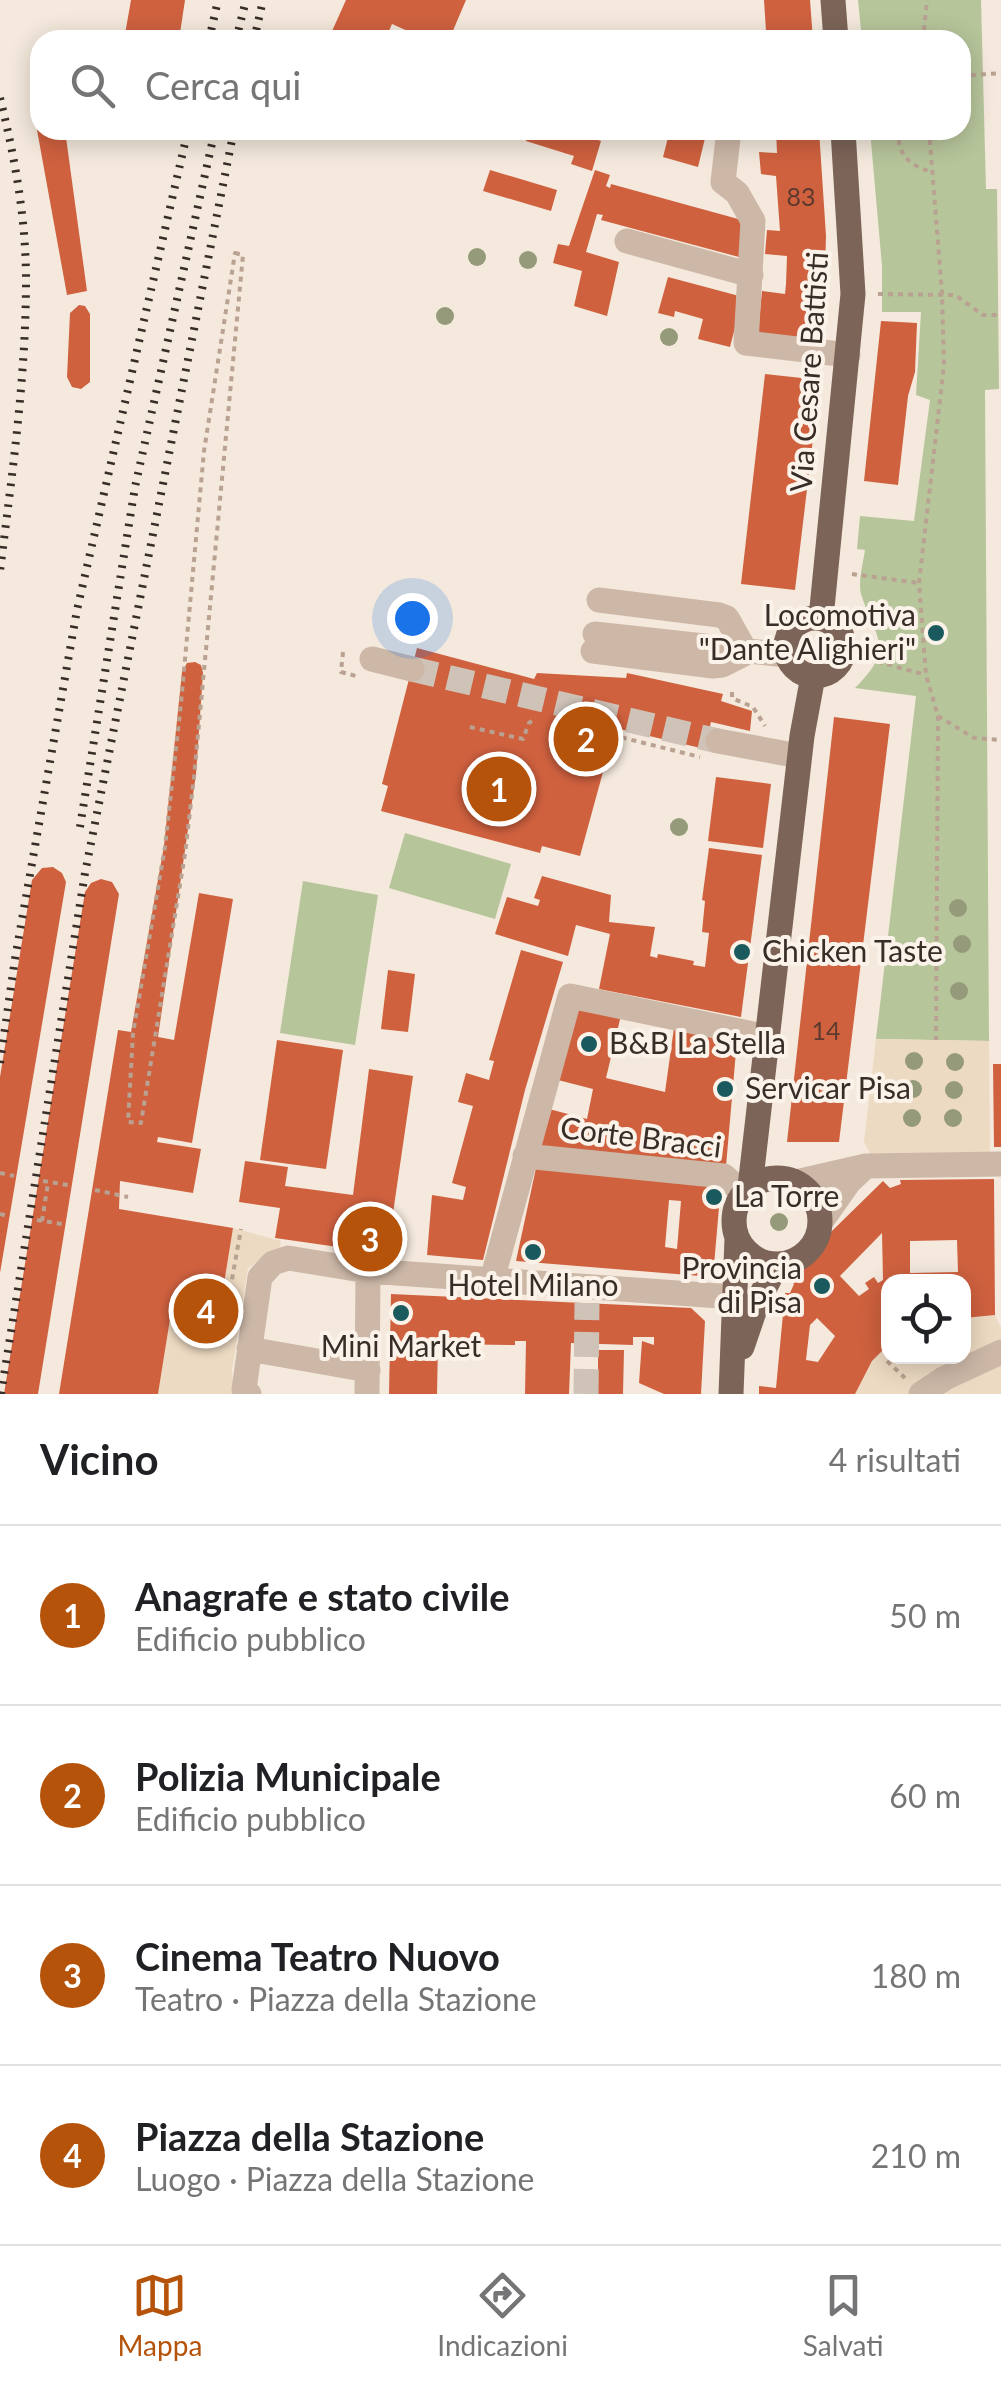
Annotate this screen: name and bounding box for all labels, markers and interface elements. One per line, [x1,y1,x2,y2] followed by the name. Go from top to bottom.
[30,30,971,140] search box
[65,58,120,113] icon: search
[145,62,301,108] text: Cerca qui
[786,181,816,211] house number: 83
[782,251,834,493] street label: Via Cesare Battisti
[387,593,438,644] your location
[699,596,916,666] place label: Locomotiva "Dante Alighieri"
[925,622,947,644] marker: Locomotiva "Dante Alighieri"
[554,702,618,776] pin: 2
[466,752,532,826] pin: 1
[762,932,943,968] place label: Chicken Taste
[731,941,753,963] marker: Chicken Taste
[811,1015,841,1045] house number: 14
[609,1024,786,1060] place label: B&B La Stella
[578,1033,600,1055] marker: B&B La Stella
[745,1069,911,1105] place label: Servicar Pisa
[714,1078,736,1100] marker: Servicar Pisa
[559,1108,724,1164] street label: Corte Bracci
[734,1177,839,1213] place label: La Torre
[703,1186,725,1208] marker: La Torre
[338,1202,402,1276] pin: 3
[522,1241,544,1263] marker: Hotel Milano
[682,1249,802,1319] place label: Provincia di Pisa
[447,1266,619,1302] place label: Hotel Milano
[174,1274,238,1348] pin: 4
[881,1274,971,1364] map controls
[881,1274,971,1364] button: locate
[811,1275,833,1297] marker: Provincia di Pisa
[390,1302,412,1324] marker: Mini Market
[321,1327,482,1363] place label: Mini Market
[40,1434,159,1484] text: Vicino
[829,1440,961,1479] text: 4 risultati
[135,1573,510,1619] text: Anagrafe e stato civile
[63,1596,82,1635] text: 1
[889,1596,961,1635] text: 50 m
[135,1619,366,1658] text: Edificio pubblico
[135,1753,441,1799] text: Polizia Municipale
[63,1776,82,1815] text: 2
[889,1776,961,1815] text: 60 m
[135,1799,366,1838] text: Edificio pubblico
[135,1933,500,1979] text: Cinema Teatro Nuovo
[63,1956,82,1995] text: 3
[871,1956,961,1995] text: 180 m
[135,1979,537,2018] text: Teatro · Piazza della Stazione
[135,2113,484,2159] text: Piazza della Stazione
[63,2136,82,2175] text: 4
[871,2136,961,2175] text: 210 m
[135,2159,534,2198] text: Luogo · Piazza della Stazione
[118,2268,202,2362] tab: Mappa
[437,2268,568,2362] tab: Indicazioni
[803,2268,884,2362] tab: Salvati

